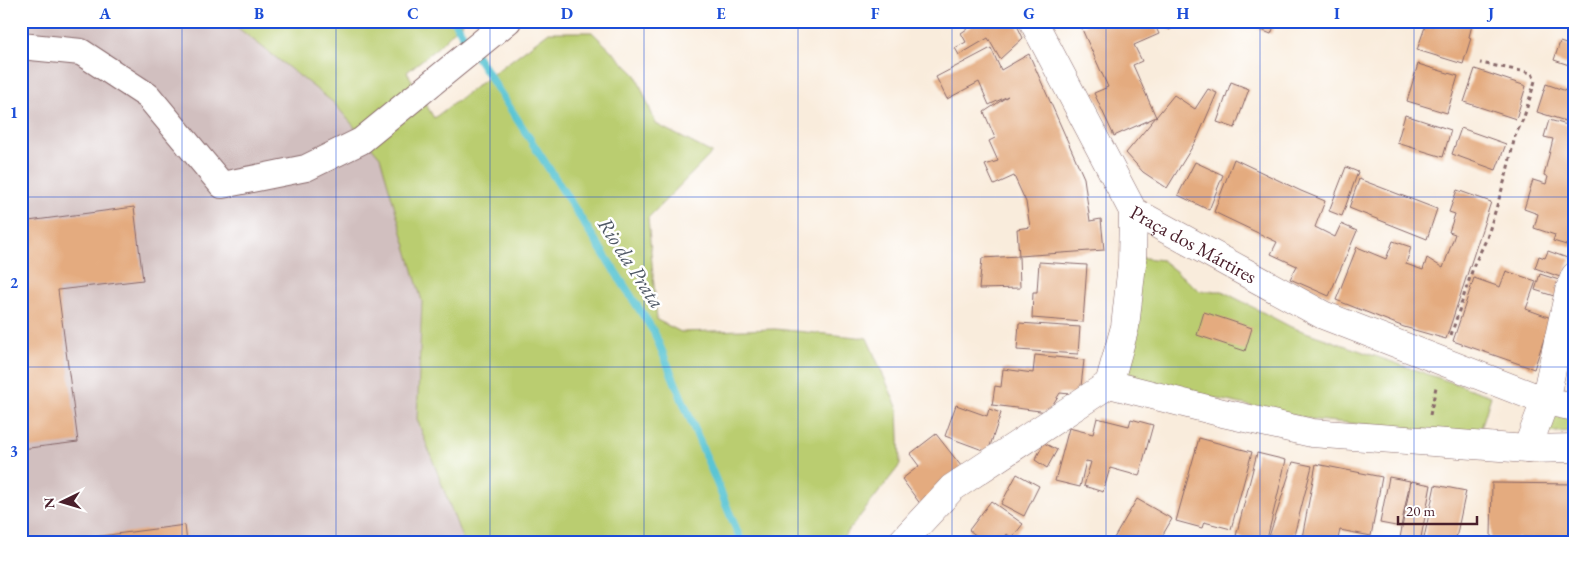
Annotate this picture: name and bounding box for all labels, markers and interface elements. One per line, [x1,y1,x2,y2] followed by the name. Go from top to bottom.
[98,3,111,24] text: A
[254,3,264,24] text: B
[407,3,419,24] text: C
[561,3,573,24] text: D
[716,3,726,24] text: E
[871,3,880,24] text: F
[1023,3,1035,24] text: G
[1177,3,1190,24] text: H
[1334,3,1340,24] text: I
[1486,3,1494,24] text: J
[10,102,18,123] text: 1
[1126,199,1261,289] street label: Praça dos Mártires
[592,212,671,313] water label: Rio da Prata
[10,272,19,293] text: 2
[10,441,18,462] text: 3
[38,476,88,526] north arrow
[1398,494,1477,526] scale bar
[40,496,59,510] text: N
[1406,501,1435,520] text: 20 m

